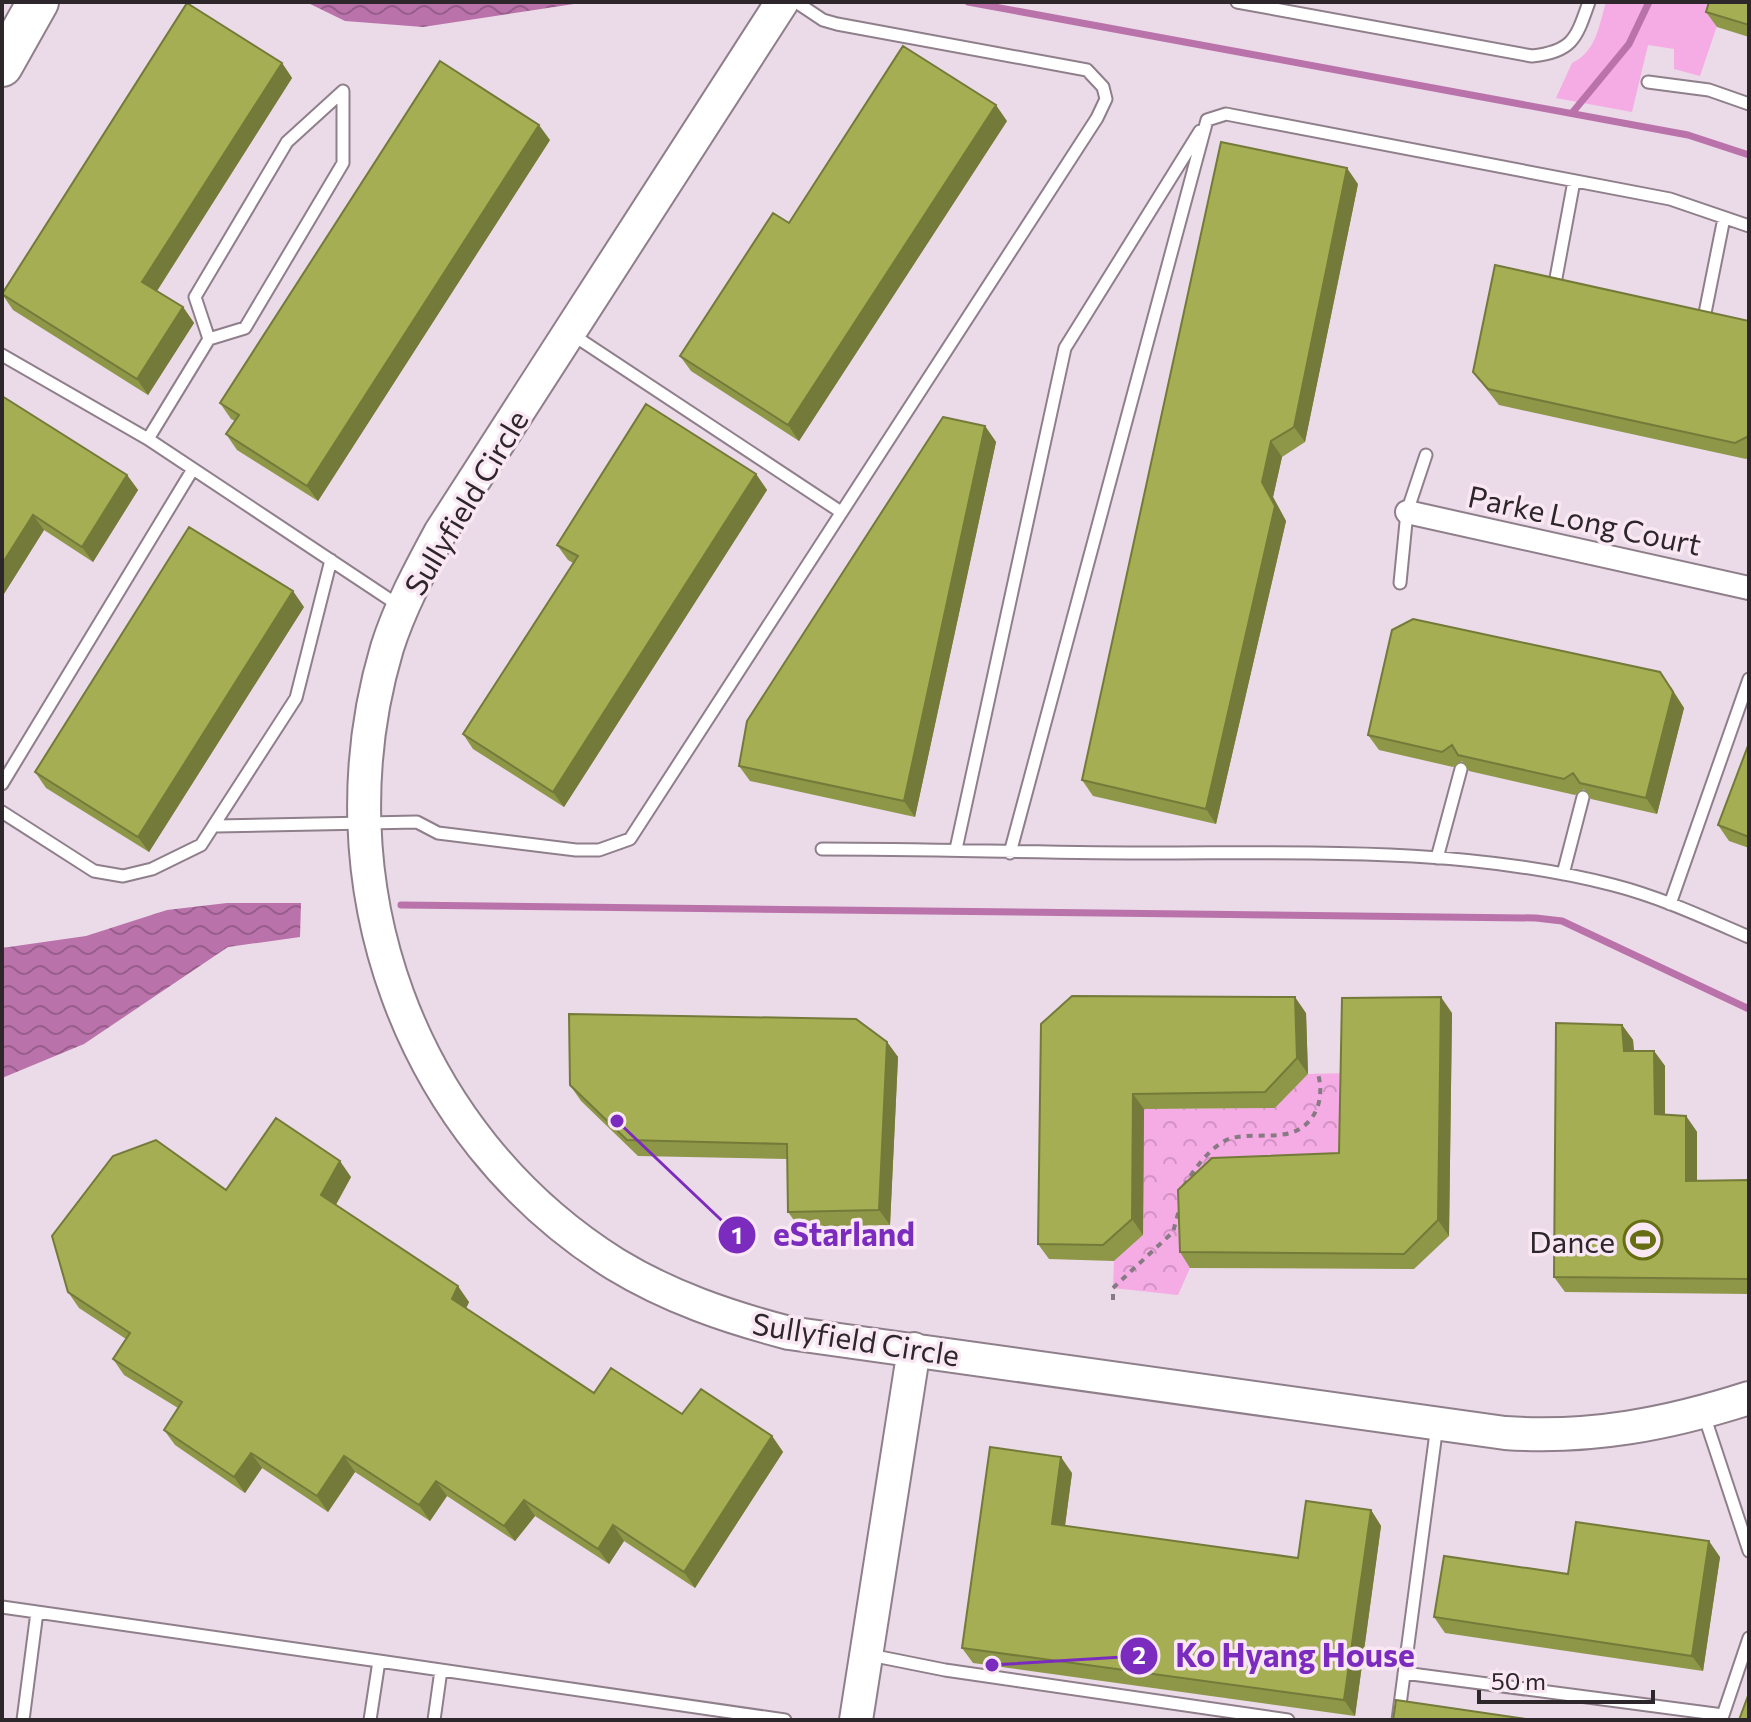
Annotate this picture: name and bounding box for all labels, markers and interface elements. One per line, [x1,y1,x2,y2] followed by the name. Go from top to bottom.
[395,403,535,601] street label: Sullyfield Circle
[1465,476,1705,562] street label: Parke Long Court
[717,1207,931,1263] callout: eStarland
[773,1213,915,1253] text: eStarland
[1622,1219,1664,1261] sports icon: Dance
[732,1220,742,1249] text: 1
[1529,1222,1615,1259] place label: Dance
[750,1303,962,1373] street label: Sullyfield Circle
[1119,1628,1431,1684] callout: Ko Hyang House
[1175,1634,1415,1674] text: Ko Hyang House
[1132,1640,1146,1669] text: 2
[1479,1654,1653,1704] scale bar
[1491,1666,1546,1695] text: 50 m

